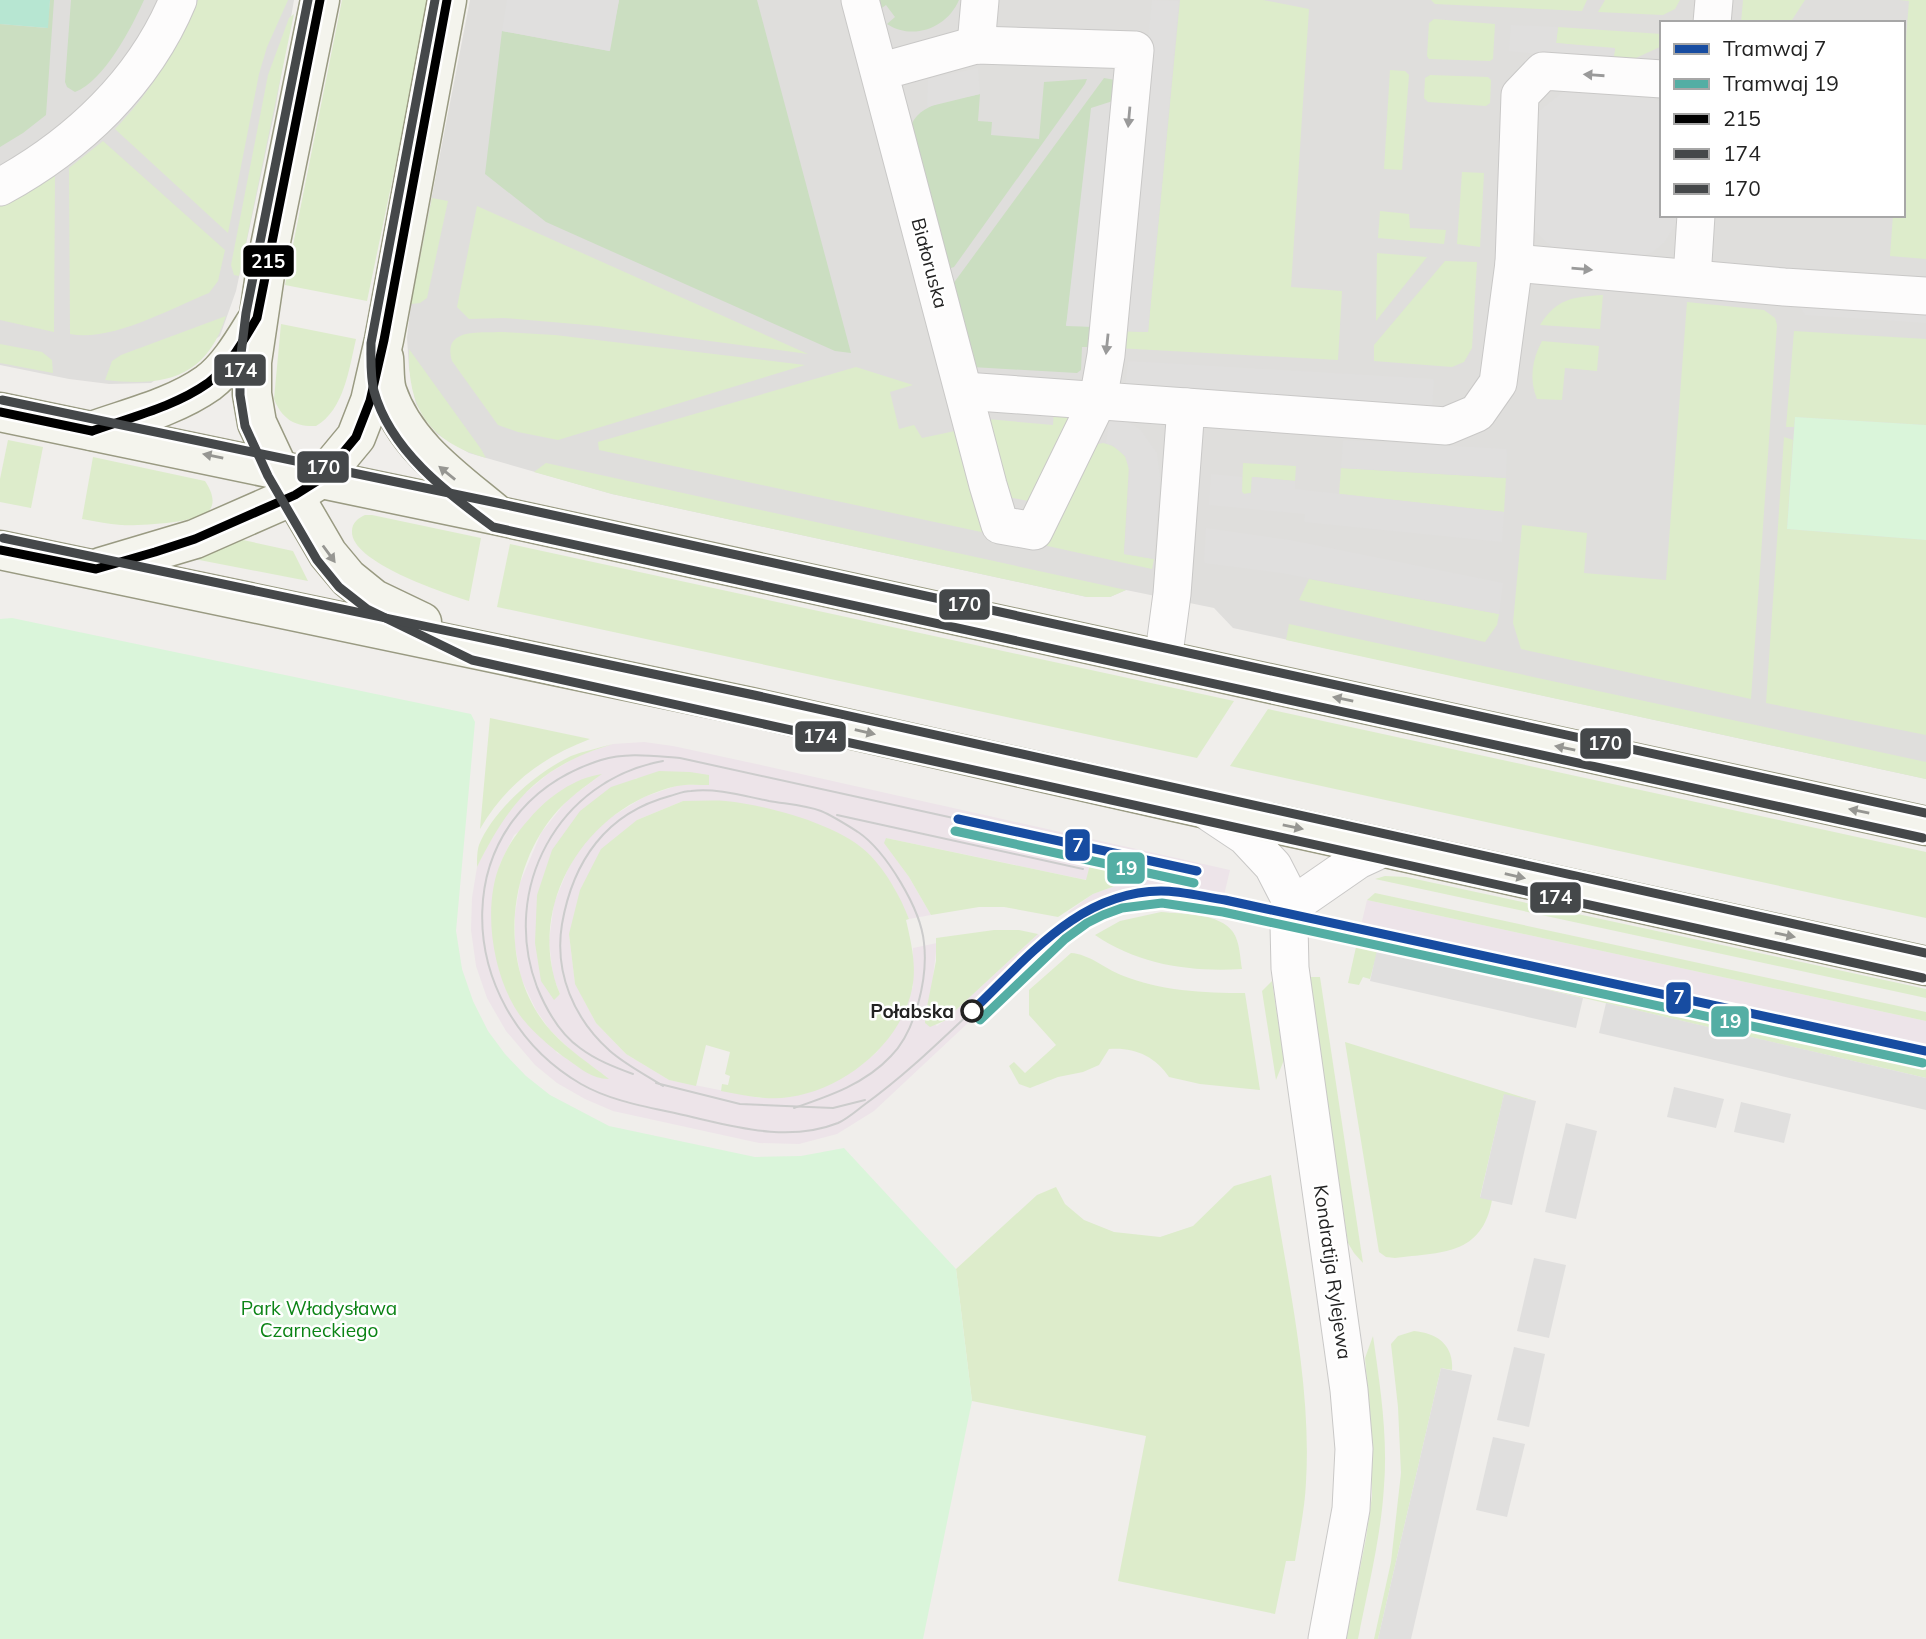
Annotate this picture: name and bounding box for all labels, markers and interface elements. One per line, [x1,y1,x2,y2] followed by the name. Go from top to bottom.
[1660,21,1905,217] legend
[1723,35,1826,61] text: Tramwaj 7
[1582,69,1604,80] one-way arrow
[1723,70,1839,96] text: Tramwaj 19
[1723,105,1761,131] text: 215
[1123,107,1134,129] one-way arrow
[1723,140,1761,166] text: 174
[1723,175,1761,201] text: 170
[906,215,954,311] street label: Białoruska
[242,244,295,278] line badge: 215
[251,249,285,273] text: 215
[1571,264,1593,275] one-way arrow
[1101,333,1112,355] one-way arrow
[213,353,267,387] line badge: 174
[223,358,258,382] text: 174
[296,450,350,484] line badge: 170
[202,451,224,462] one-way arrow
[306,455,340,479] text: 170
[438,466,455,481] one-way arrow
[322,545,336,563] one-way arrow
[938,588,991,621] line badge: 170
[947,592,981,616] text: 170
[1332,694,1354,705] one-way arrow
[794,720,847,753] line badge: 174
[803,724,838,748] text: 174
[855,727,877,738] one-way arrow
[1579,727,1632,760] line badge: 170
[1588,731,1622,755] text: 170
[1554,742,1576,753] one-way arrow
[1848,806,1870,817] one-way arrow
[1282,822,1304,833] one-way arrow
[1064,828,1091,862] line badge: 7
[1072,833,1084,857] text: 7
[1106,851,1146,885] line badge: 19
[1115,856,1137,880] text: 19
[1504,870,1526,881] one-way arrow
[1529,881,1582,914] line badge: 174
[1538,885,1573,909] text: 174
[1774,930,1796,941] one-way arrow
[1665,981,1692,1015] line badge: 7
[1673,985,1685,1009] text: 7
[870,999,954,1023] place label: Połabska
[961,1000,983,1022] marker: Połabska
[1710,1005,1750,1038] line badge: 19
[1719,1009,1741,1033] text: 19
[1309,1183,1357,1361] street label: Kondratija Rylejewa
[241,1296,397,1342] park label: Park Władysława Czarneckiego

